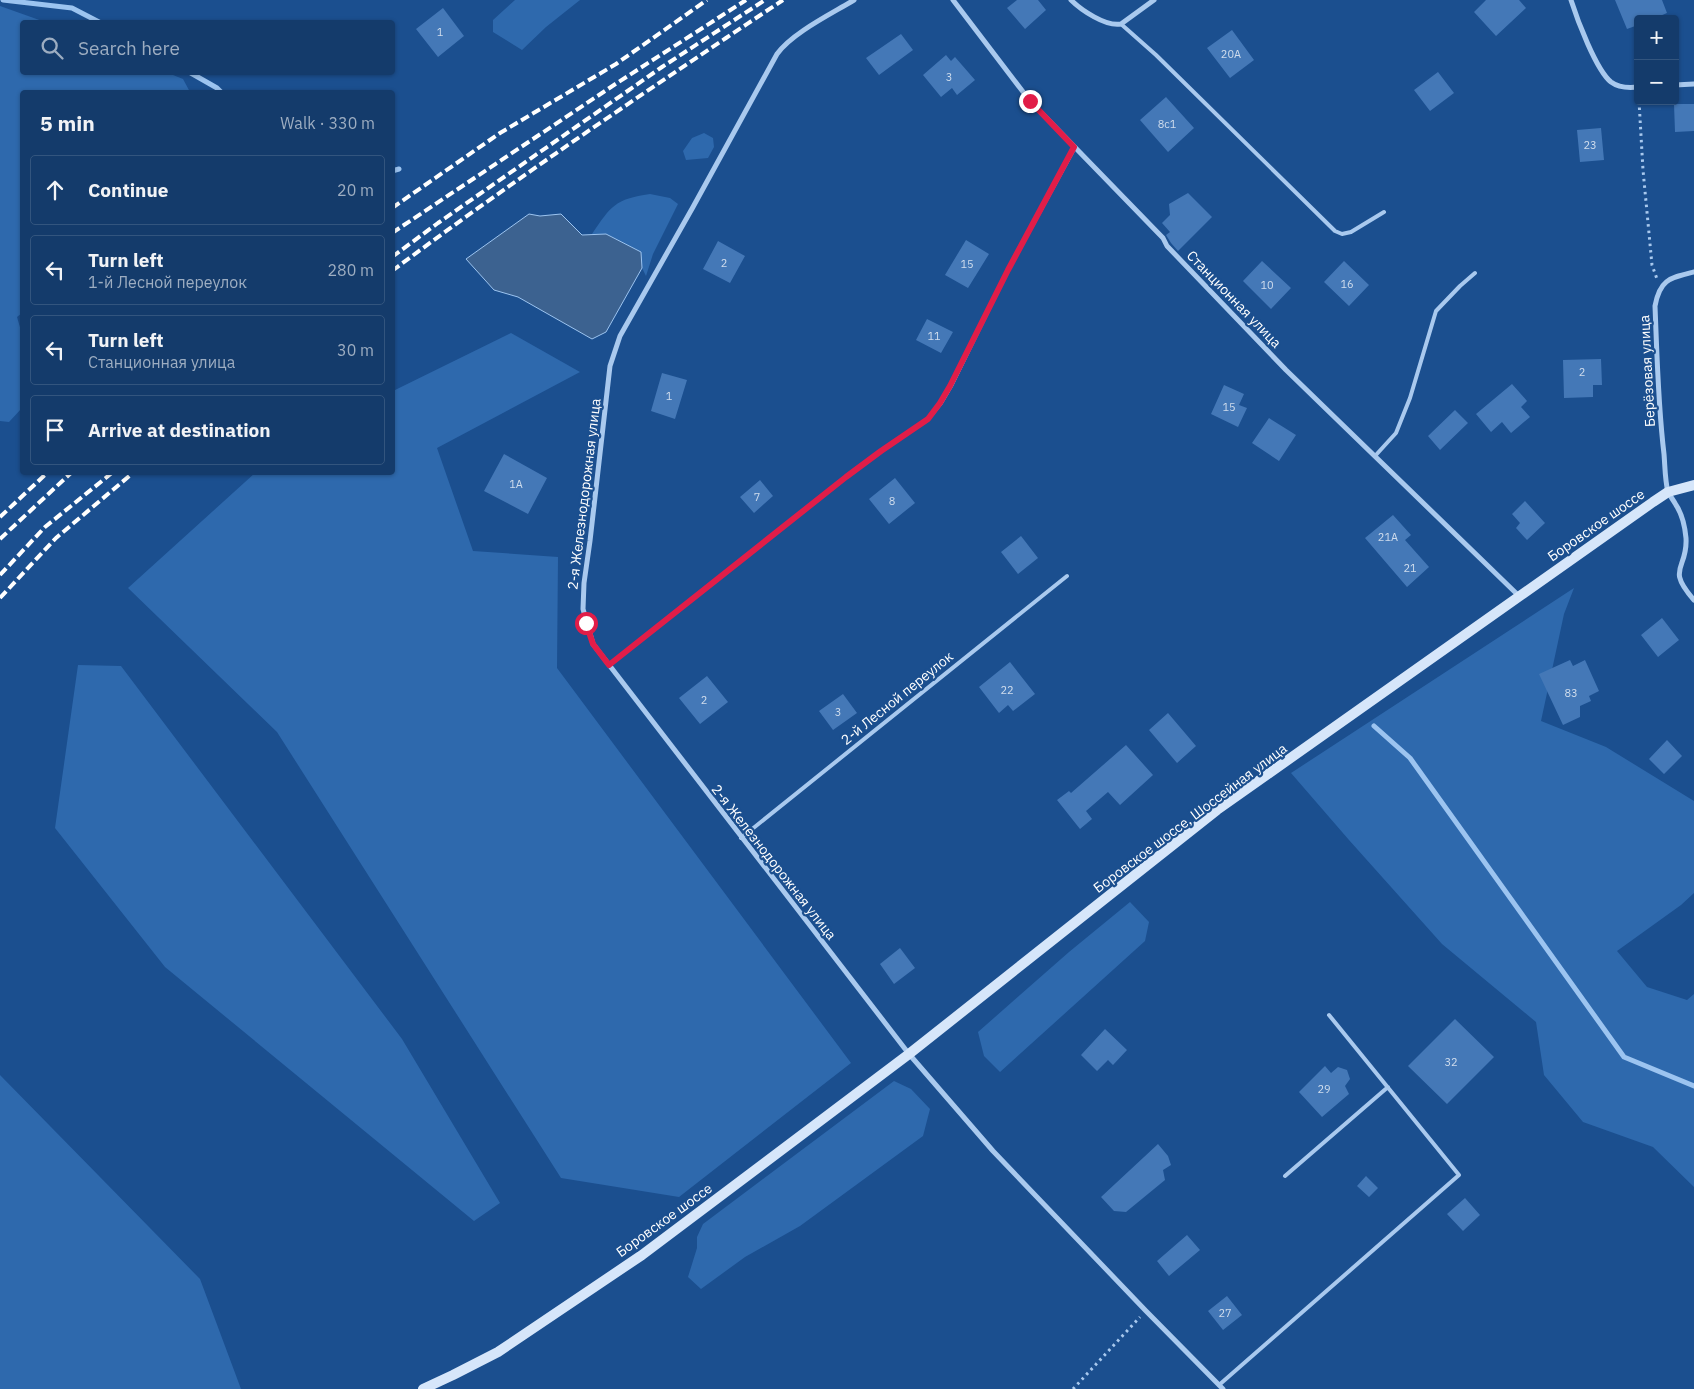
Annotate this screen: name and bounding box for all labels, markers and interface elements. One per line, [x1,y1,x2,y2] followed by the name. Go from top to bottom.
[1634,15,1679,105] map controls
[1634,15,1679,60] button: +
[20,20,395,75] search box
[437,25,444,39] house number: 1
[38,34,66,62] icon: search
[78,36,180,60] text: Search here
[1221,47,1241,61] house number: 20А
[1634,60,1679,105] button: −
[946,70,952,84] house number: 3
[1019,90,1042,113] route end
[40,109,95,137] text: 5 min
[280,113,375,133] text: Walk · 330 m
[1158,117,1177,131] house number: 8с1
[1583,138,1597,152] house number: 23
[41,176,69,204] icon: ahead
[88,178,168,202] text: Continue
[337,180,374,200] text: 20 m
[1183,246,1286,352] street label: Станционная улица
[88,248,164,272] text: Turn left
[41,256,69,284] icon: left
[721,256,727,270] house number: 2
[960,257,974,271] house number: 15
[327,260,374,280] text: 280 m
[88,272,247,292] text: 1-й Лесной переулок
[1340,277,1354,291] house number: 16
[1260,278,1274,292] house number: 10
[1635,314,1659,427] street label: Берёзовая улица
[88,328,164,352] text: Turn left
[927,329,941,343] house number: 11
[41,336,69,364] icon: left
[337,340,374,360] text: 30 m
[88,352,235,372] text: Станционная улица
[1579,365,1585,379] house number: 2
[666,389,673,403] house number: 1
[563,397,605,591] street label: 2-я Железнодорожная улица
[1222,400,1236,414] house number: 15
[41,416,69,444] icon: arrive
[88,418,271,442] text: Arrive at destination
[509,477,523,491] house number: 1А
[1544,485,1648,565] street label: Боровское шоссе
[754,490,760,504] house number: 7
[889,494,895,508] house number: 8
[1378,530,1398,544] house number: 21А
[1403,561,1417,575] house number: 21
[575,612,598,635] route start
[837,647,957,749] street label: 2-й Лесной переулок
[1000,683,1014,697] house number: 22
[1564,686,1578,700] house number: 83
[701,693,707,707] house number: 2
[835,705,841,719] house number: 3
[1090,739,1291,897] street label: Боровское шоссе, Шоссейная улица
[708,781,841,944] street label: 2-я Железнодорожная улица
[1444,1055,1458,1069] house number: 32
[1317,1082,1331,1096] house number: 29
[612,1179,716,1261] street label: Боровское шоссе
[1218,1306,1232,1320] house number: 27

